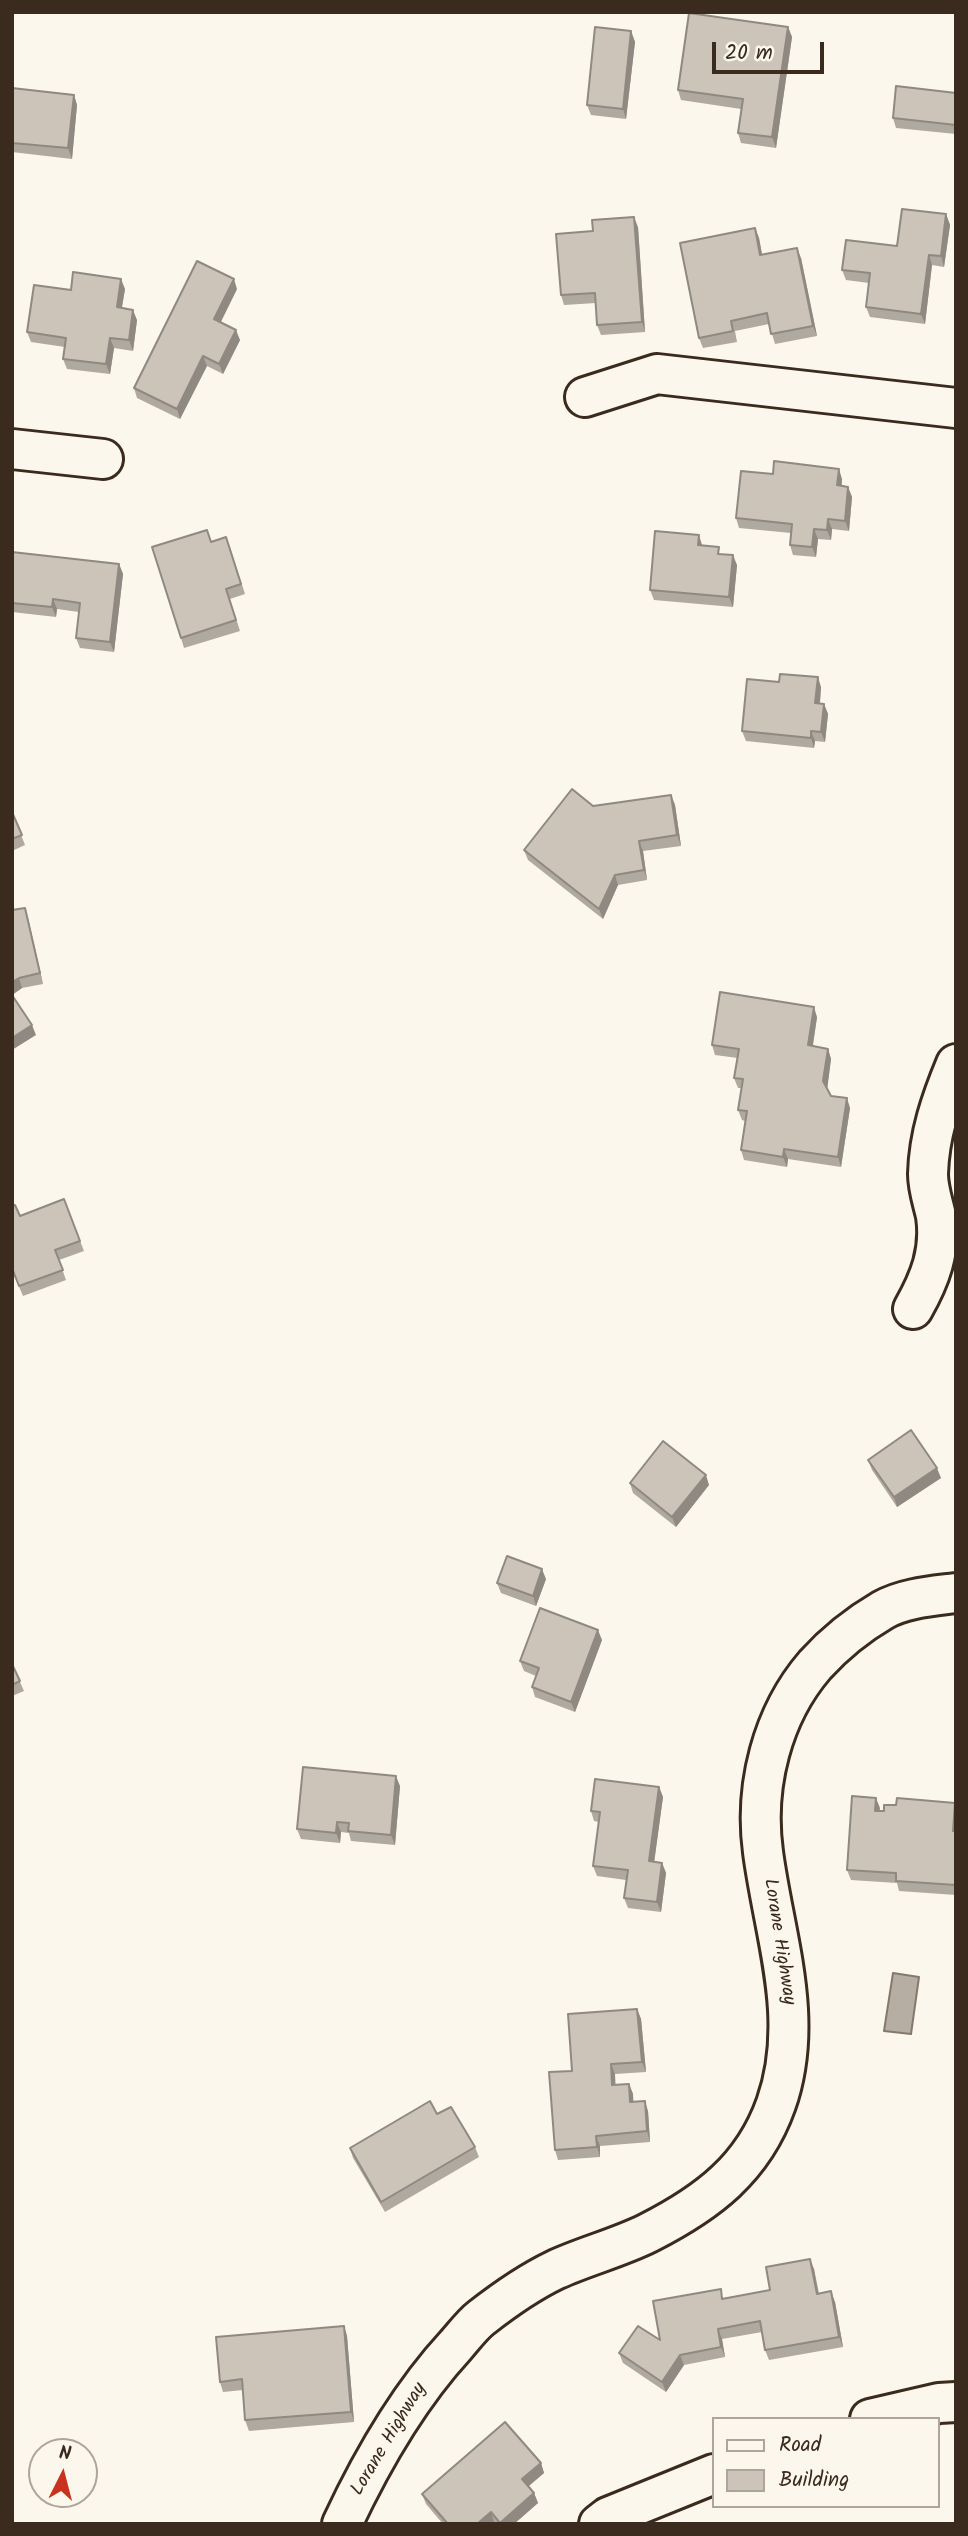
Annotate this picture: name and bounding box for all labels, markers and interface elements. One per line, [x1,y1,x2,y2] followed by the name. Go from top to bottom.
[716,28,828,72] scale bar
[725,37,773,70] text: 20 m
[757,1877,799,2007] street label: Lorane Highway
[347,2379,433,2501] street label: Lorane Highway
[712,2417,940,2508] legend
[779,2429,821,2462] text: Road
[28,2438,98,2508] north arrow
[57,2439,73,2470] text: N
[779,2464,849,2497] text: Building

